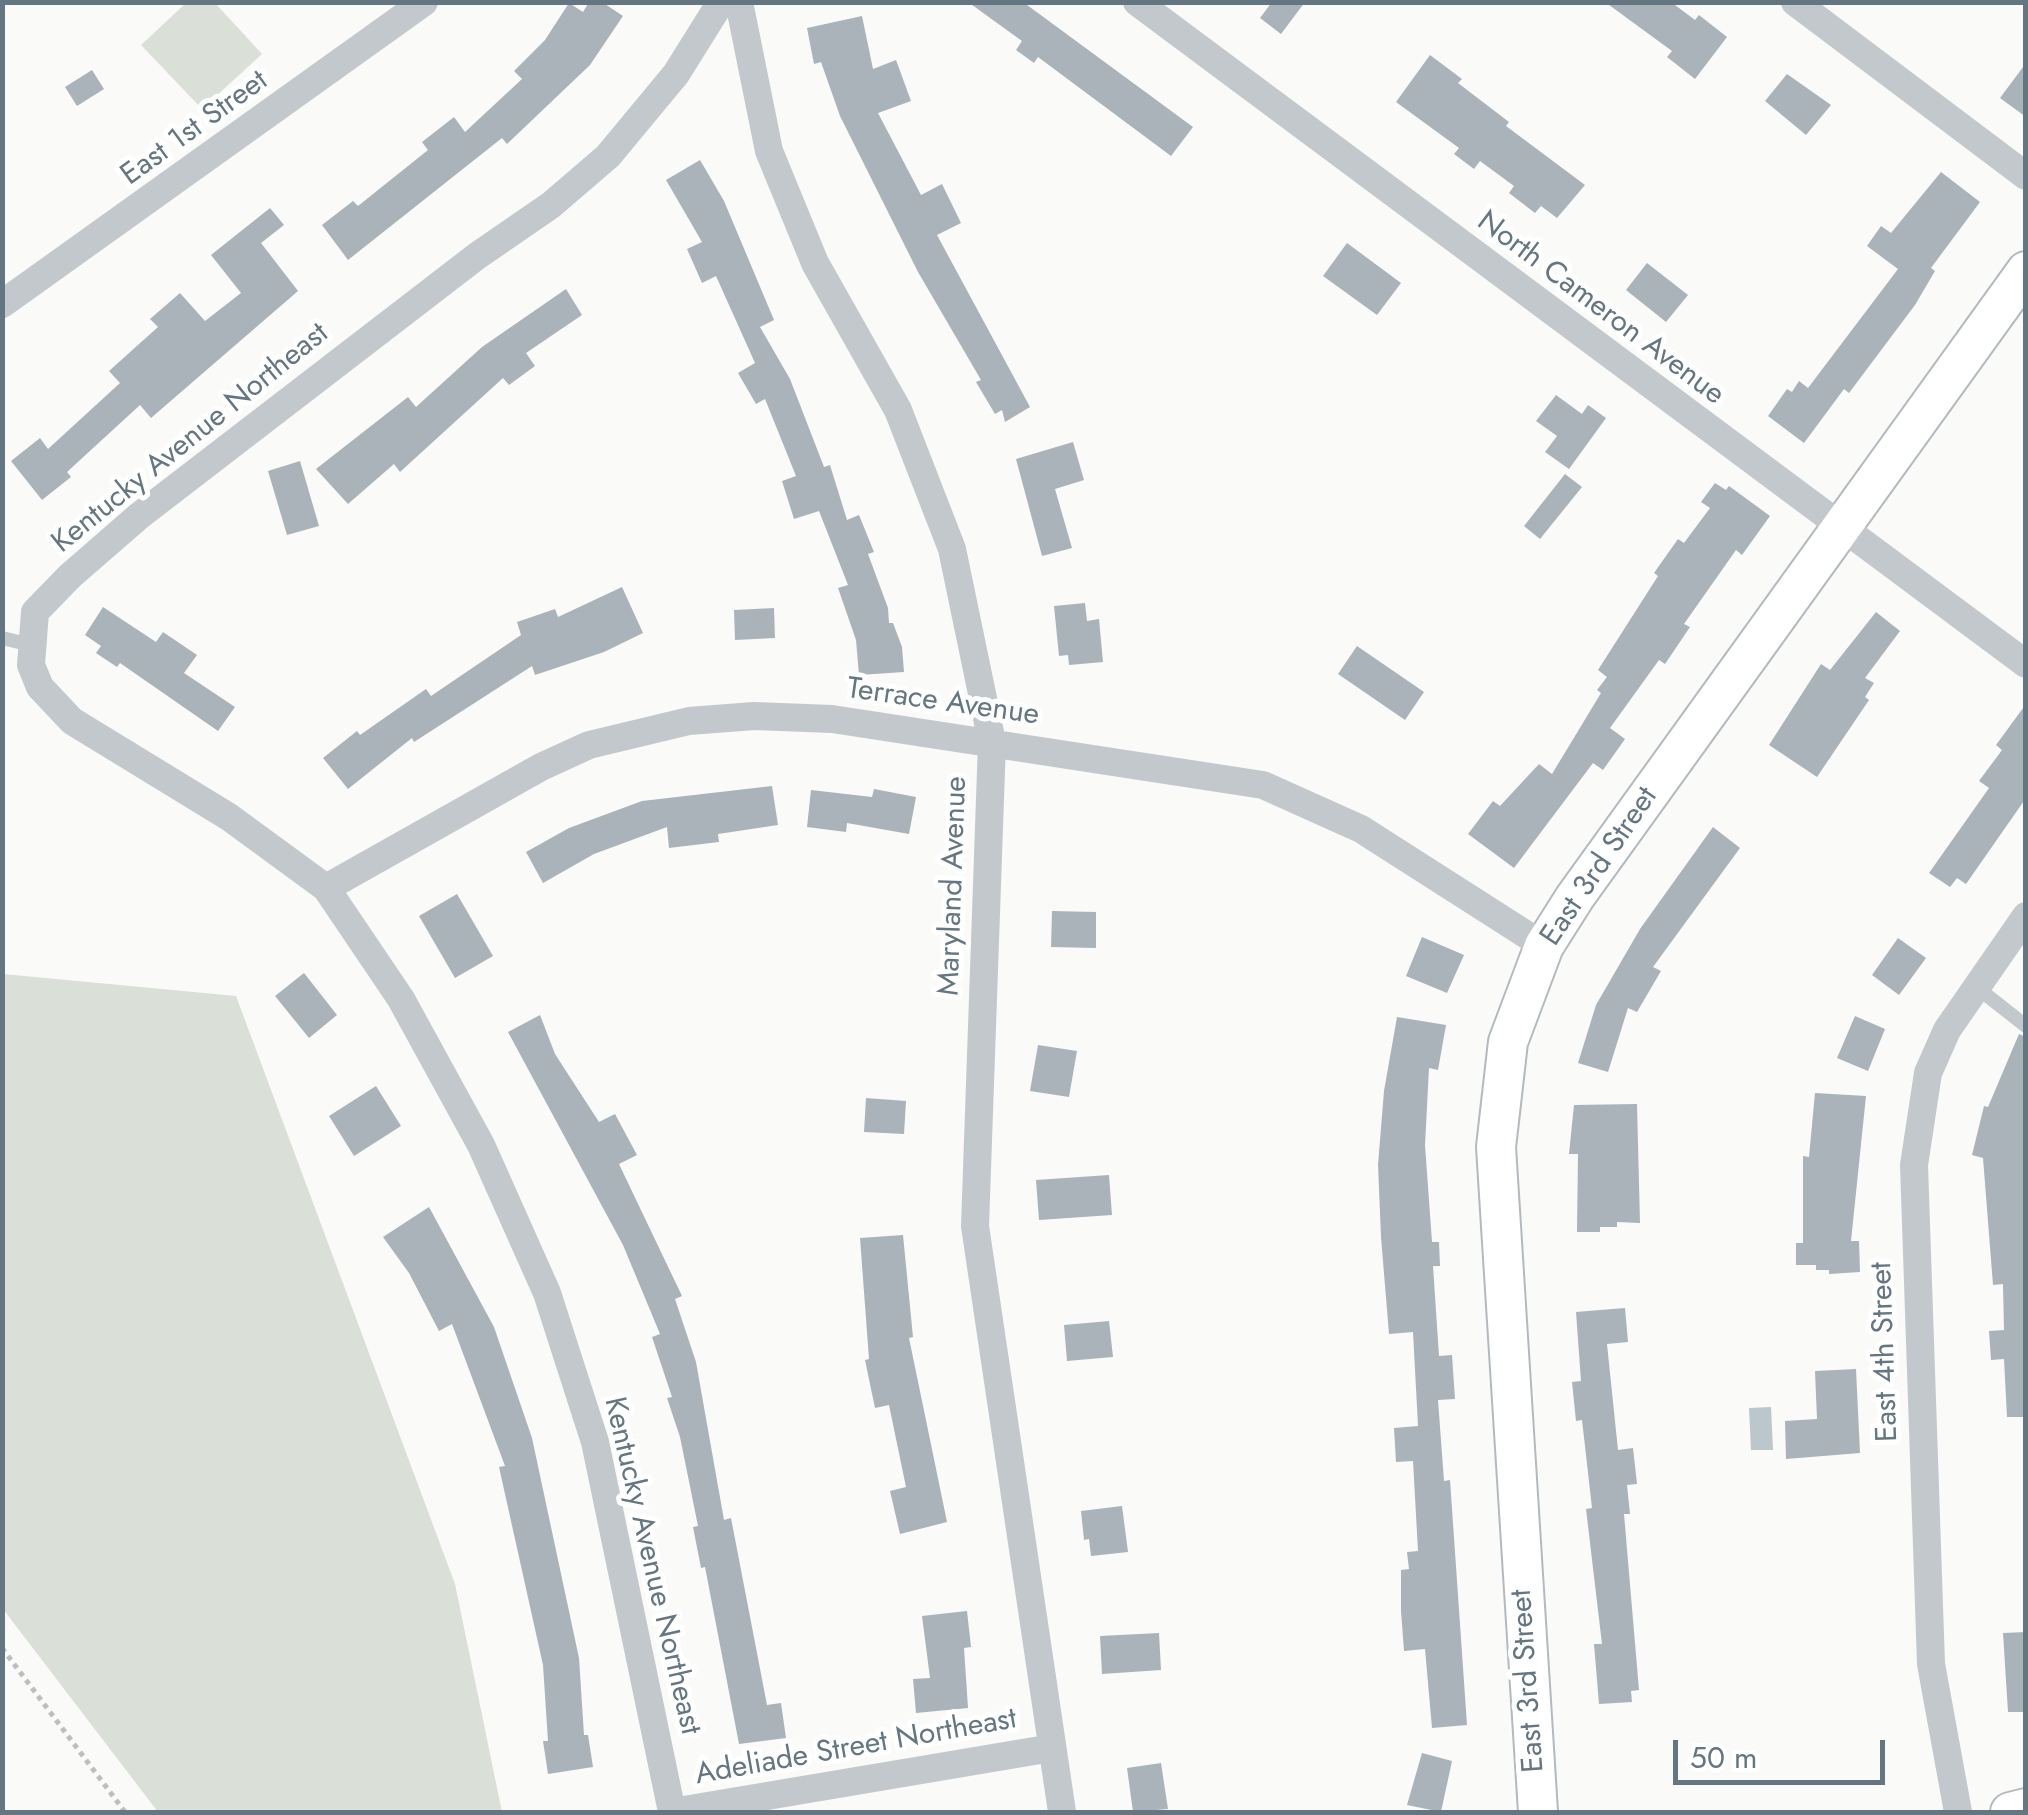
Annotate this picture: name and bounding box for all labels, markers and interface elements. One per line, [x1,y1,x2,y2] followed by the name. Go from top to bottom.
[115,64,275,194] street label: East 1st Street
[1469,204,1731,414] street label: North Cameron Avenue
[46,316,336,562] street label: Kentucky Avenue Northeast
[845,672,1041,734] street label: Terrace Avenue
[932,776,976,996] street label: Maryland Avenue
[1534,781,1666,953] street label: East 3rd Street
[1865,1261,1907,1443] street label: East 4th Street
[595,1394,707,1738] street label: Kentucky Avenue Northeast
[1505,1588,1553,1774] street label: East 3rd Street
[693,1702,1019,1794] street label: Adeliade Street Northeast
[1678,1720,1890,1782] scale bar
[1690,1736,1757,1779] text: 50 m

